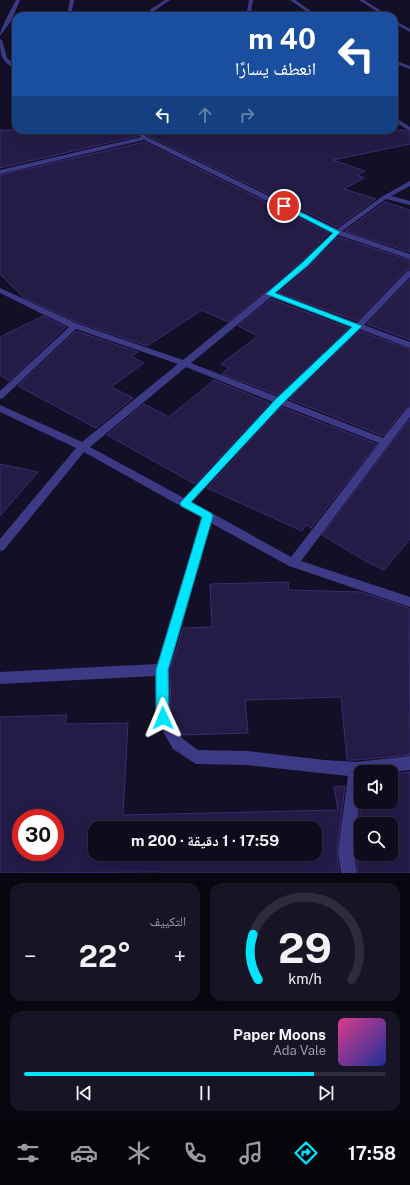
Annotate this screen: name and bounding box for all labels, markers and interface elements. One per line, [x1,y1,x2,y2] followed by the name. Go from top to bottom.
[248,22,316,55] text: 40 m
[330,28,382,80] icon: left
[235,58,316,79] text: انعطف يسارًا
[152,104,174,126] icon: left
[194,104,216,126] icon: ahead
[236,104,258,126] icon: right
[267,189,301,223] pin
[273,195,295,217] icon: arrive
[142,697,184,739] position arrow
[354,765,398,861] map controls
[354,765,398,809] button: sound
[12,809,64,861] speed limit sign: 30
[354,817,398,861] button: search
[131,832,279,849] text: 17:59 · 1 دقيقة · 200 m
[150,914,186,929] text: التكييف
[278,923,332,972] text: 29
[79,938,131,974] text: 22°
[24,943,36,969] text: −
[174,943,186,969] text: +
[288,970,322,987] text: km/h
[233,1026,326,1043] text: Paper Moons
[273,1043,326,1058] text: Ada Vale
[73,1082,95,1104] icon: previous
[194,1082,216,1104] icon: pause
[315,1082,337,1104] icon: next
[14,1139,42,1167] icon: filters
[70,1139,98,1167] icon: car
[125,1139,153,1167] icon: climate
[181,1139,209,1167] icon: phone
[237,1139,265,1167] icon: music
[292,1139,320,1167] icon: directions
[348,1143,396,1164] text: 17:58

